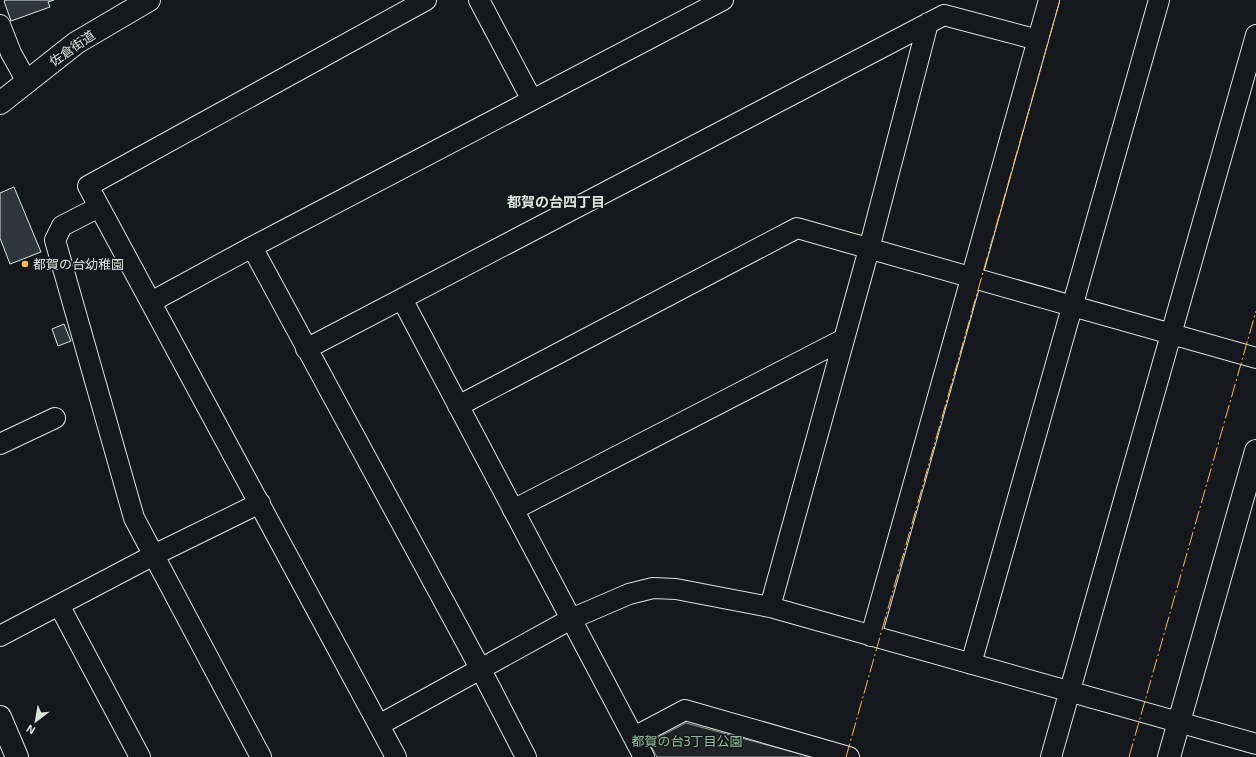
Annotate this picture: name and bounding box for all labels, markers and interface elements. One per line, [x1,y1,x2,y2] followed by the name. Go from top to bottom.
[46,27,98,69] street label: 佐倉街道
[507,193,605,210] district label: 都賀の台四丁目
[33,256,124,272] place label: 都賀の台幼稚園
[20,259,30,269] marker: 都賀の台幼稚園
[16,701,56,741] north arrow
[24,722,37,738] text: N
[631,733,743,749] park label: 都賀の台3丁目公園

